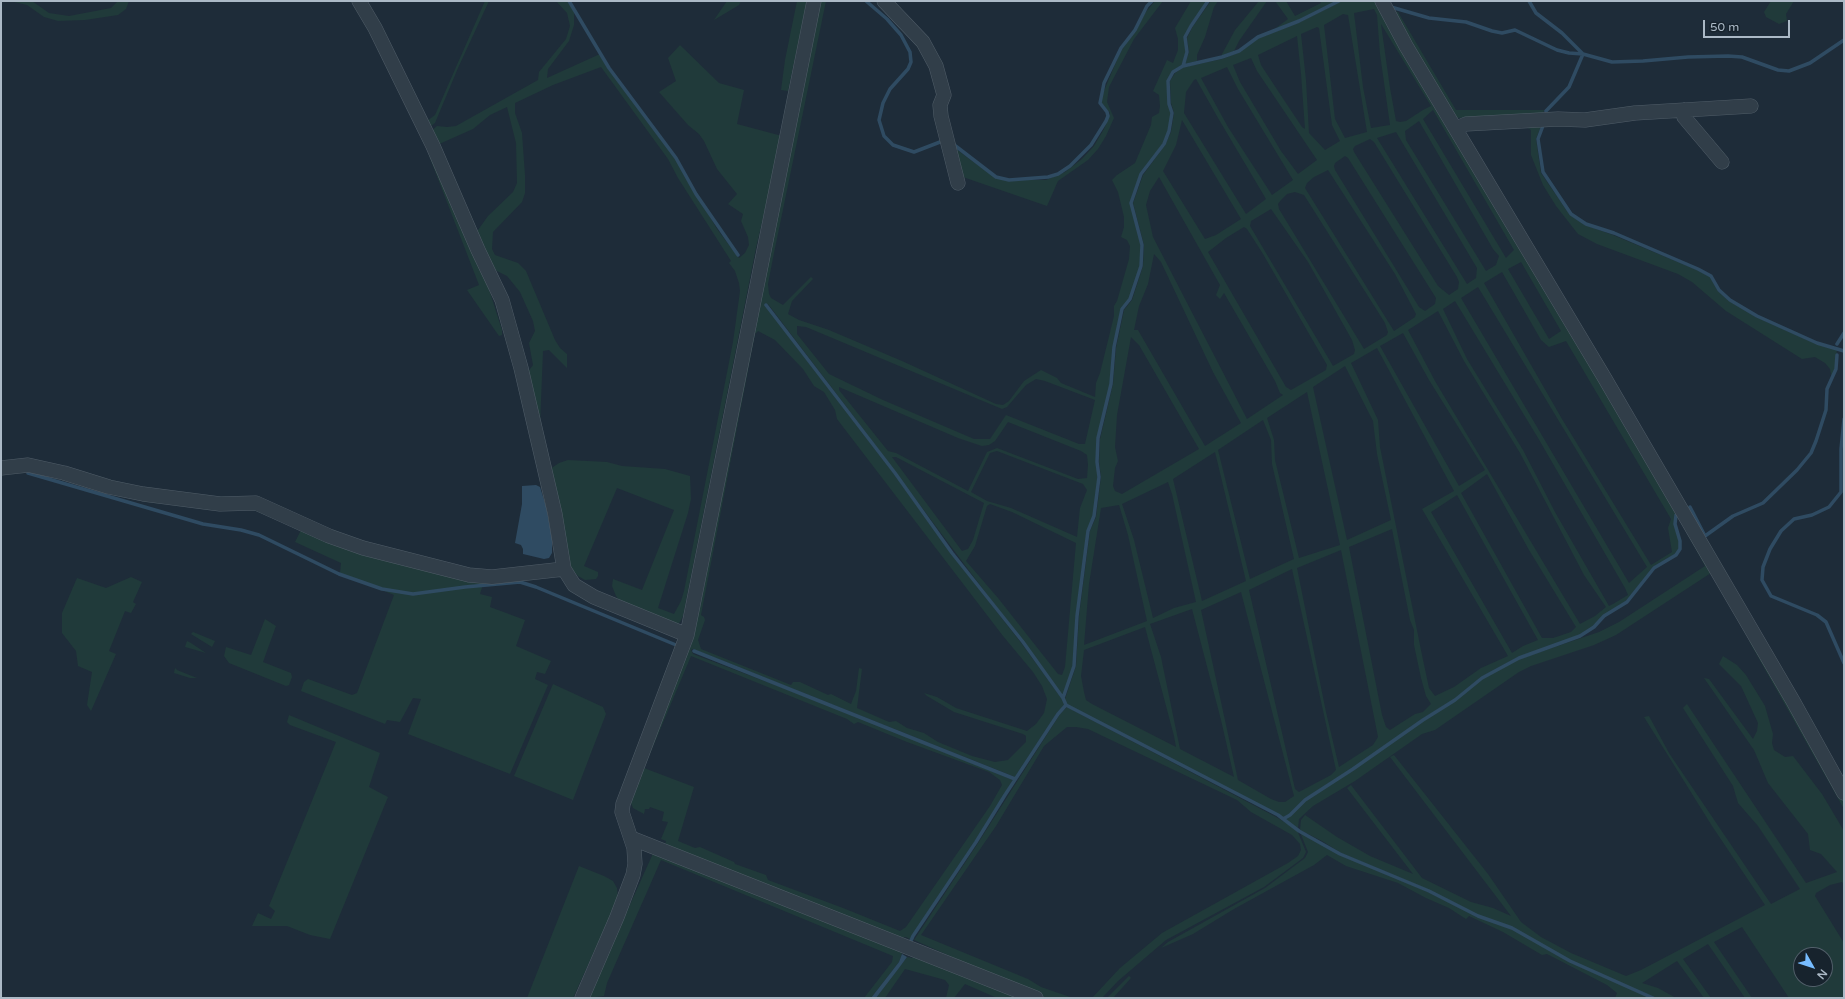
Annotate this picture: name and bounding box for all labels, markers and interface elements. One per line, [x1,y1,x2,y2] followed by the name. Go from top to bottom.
[1705,12,1792,38] scale bar
[1710,20,1739,34] text: 50 m
[1793,947,1833,987] north arrow
[1814,967,1830,982] text: N

